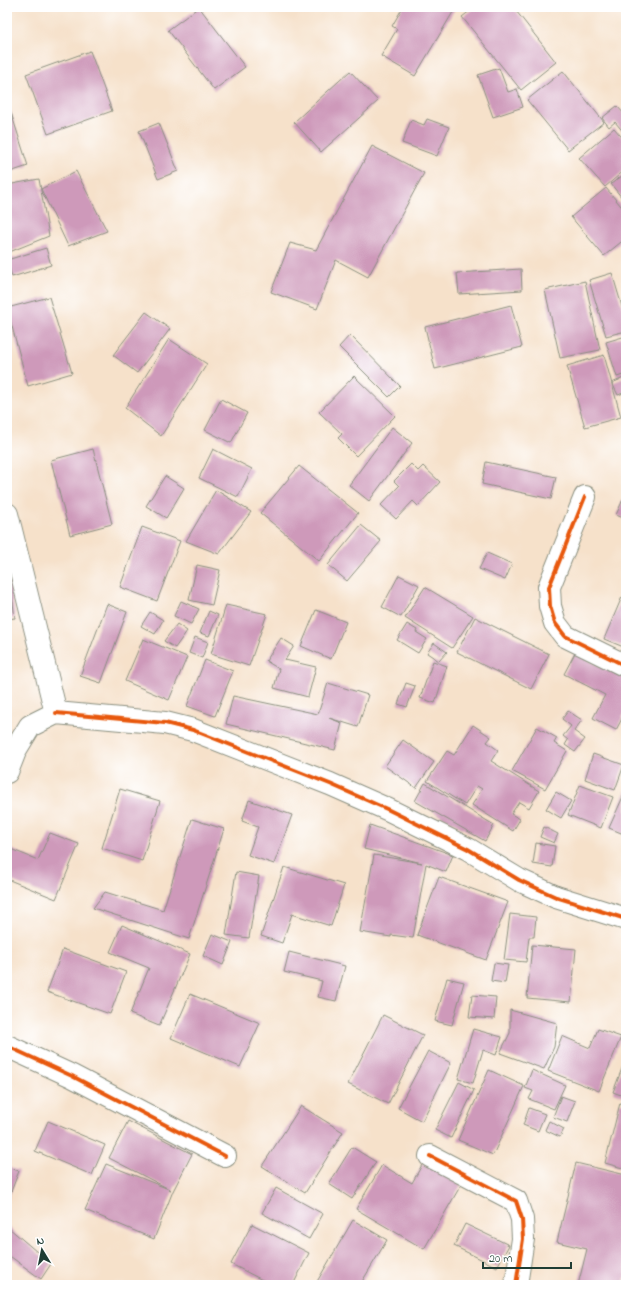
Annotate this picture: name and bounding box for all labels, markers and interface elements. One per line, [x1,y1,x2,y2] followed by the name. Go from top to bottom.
[22,1230,62,1270] north arrow
[35,1233,45,1250] text: N
[483,1244,571,1270] scale bar
[489,1250,512,1268] text: 20 m

